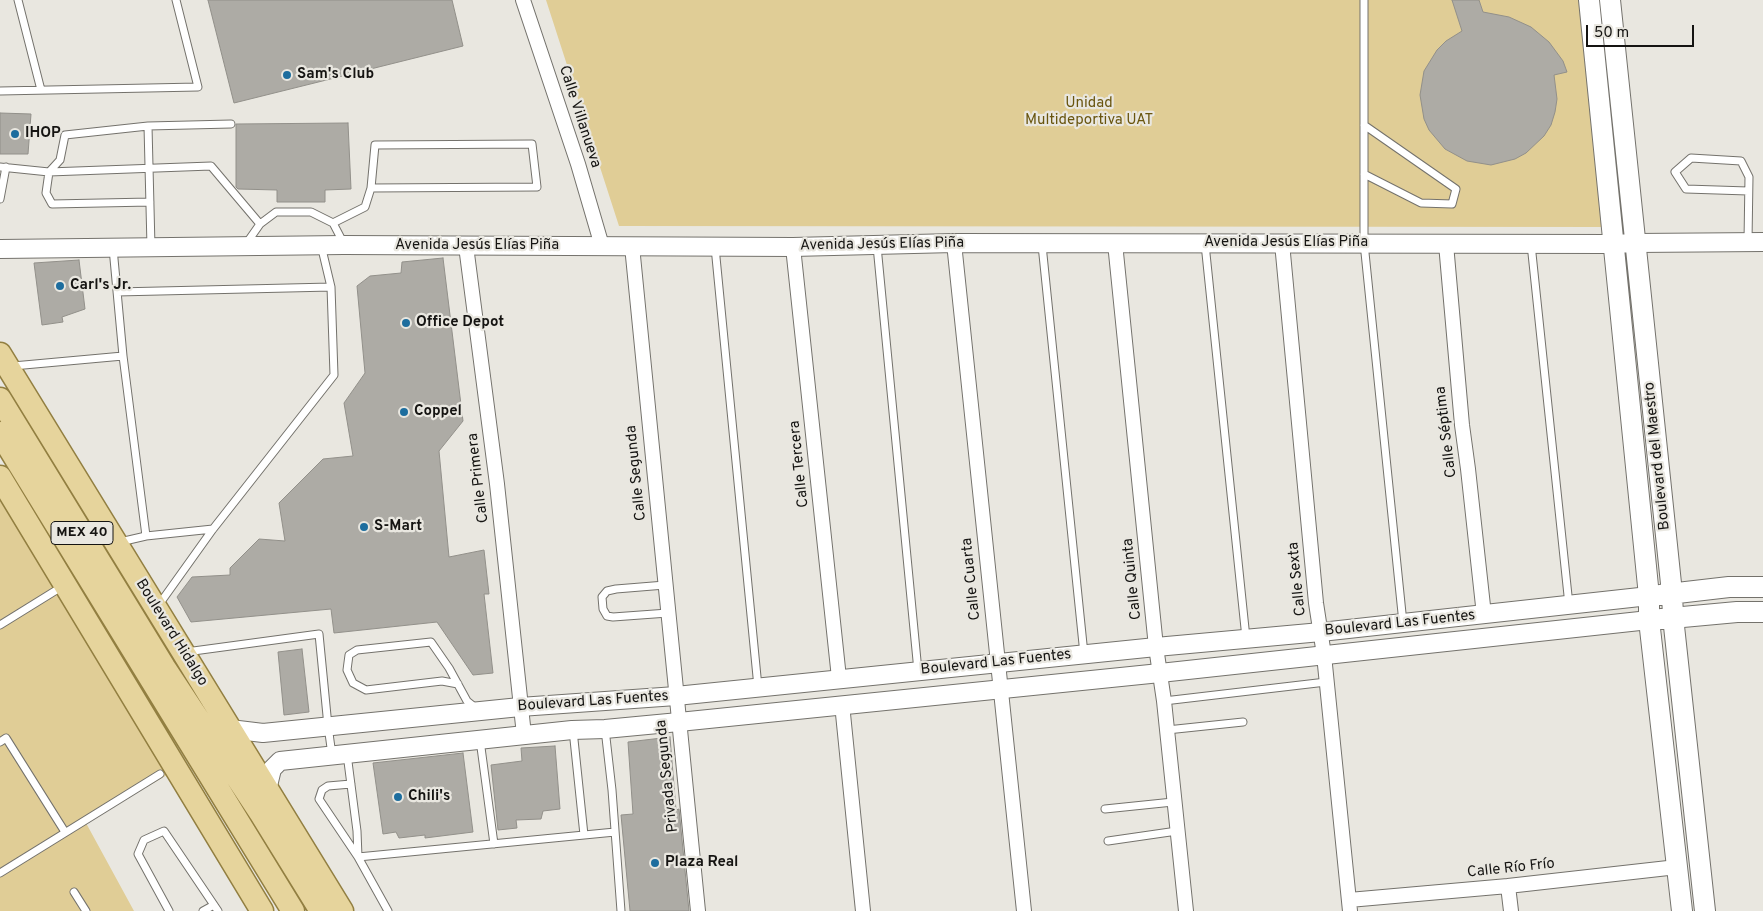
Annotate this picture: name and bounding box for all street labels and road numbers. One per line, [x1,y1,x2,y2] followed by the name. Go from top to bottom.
[554,64,604,170] street label: Calle Villanueva
[1204,234,1368,252] street label: Avenida Jesús Elías Piña
[800,235,964,255] street label: Avenida Jesús Elías Piña
[395,237,559,255] street label: Avenida Jesús Elías Piña
[1641,381,1675,531] street label: Boulevard del Maestro
[1432,385,1462,479] street label: Calle Séptima
[786,420,814,508] street label: Calle Tercera
[623,424,651,522] street label: Calle Segunda
[465,432,493,524] street label: Calle Primera
[51,522,113,544] road number: MEX 40
[959,537,985,621] street label: Calle Cuarta
[1120,537,1146,621] street label: Calle Quinta
[1285,541,1311,617] street label: Calle Sexta
[131,576,211,690] street label: Boulevard Hidalgo
[1324,607,1476,641] street label: Boulevard Las Fuentes
[920,646,1072,680] street label: Boulevard Las Fuentes
[517,688,669,716] street label: Boulevard Las Fuentes
[653,719,683,833] street label: Privada Segunda
[1466,855,1556,883] street label: Calle Río Frío

